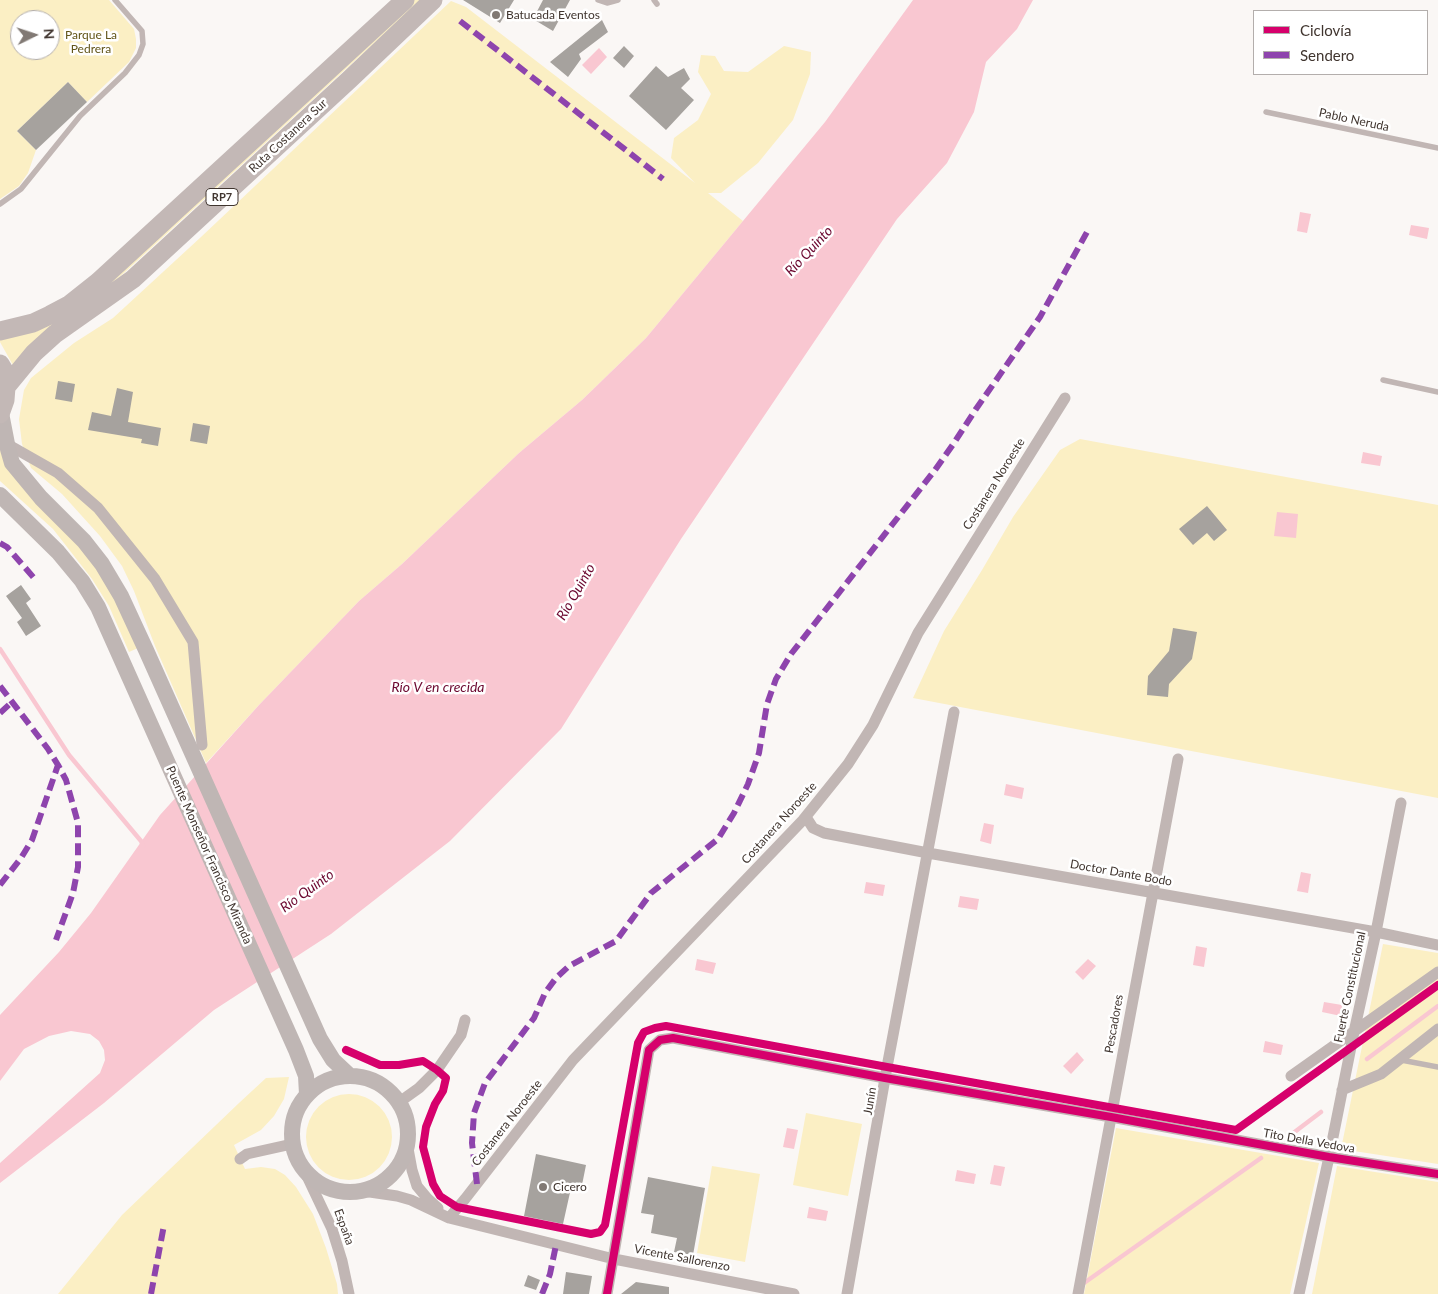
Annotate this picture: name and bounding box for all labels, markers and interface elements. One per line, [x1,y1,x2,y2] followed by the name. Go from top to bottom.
[506,8,600,22] place label: Batucada Eventos
[490,9,502,21] marker: Batucada Eventos
[10,10,60,60] north arrow
[1253,10,1428,75] legend
[1300,21,1351,39] text: Ciclovía
[41,28,58,40] text: N
[65,28,117,56] park label: Parque La Pedrera
[1300,46,1354,64] text: Sendero
[246,96,330,176] street label: Ruta Costanera Sur
[1318,106,1390,134] street label: Pablo Neruda
[206,188,238,206] road number: RP7
[782,223,836,279] water label: Río Quinto
[960,436,1028,532] street label: Costanera Noroeste
[553,561,599,623] water label: Río Quinto
[391,679,485,695] water label: Río V en crecida
[163,764,255,946] street label: Puente Monseñor Francisco Miranda
[738,779,820,867] street label: Costanera Noroeste
[1069,857,1173,889] street label: Doctor Dante Bodo
[277,866,337,916] water label: Río Quinto
[1331,930,1369,1044] street label: Fuerte Constitucional
[1102,994,1126,1054] street label: Pescadores
[469,1077,545,1169] street label: Costanera Noroeste
[860,1086,880,1116] street label: Junín
[1262,1126,1356,1156] street label: Tito Della Vedova
[553,1180,587,1194] place label: Cicero
[537,1181,549,1193] marker: Cicero
[331,1207,357,1247] street label: España
[633,1242,731,1274] street label: Vicente Sallorenzo

